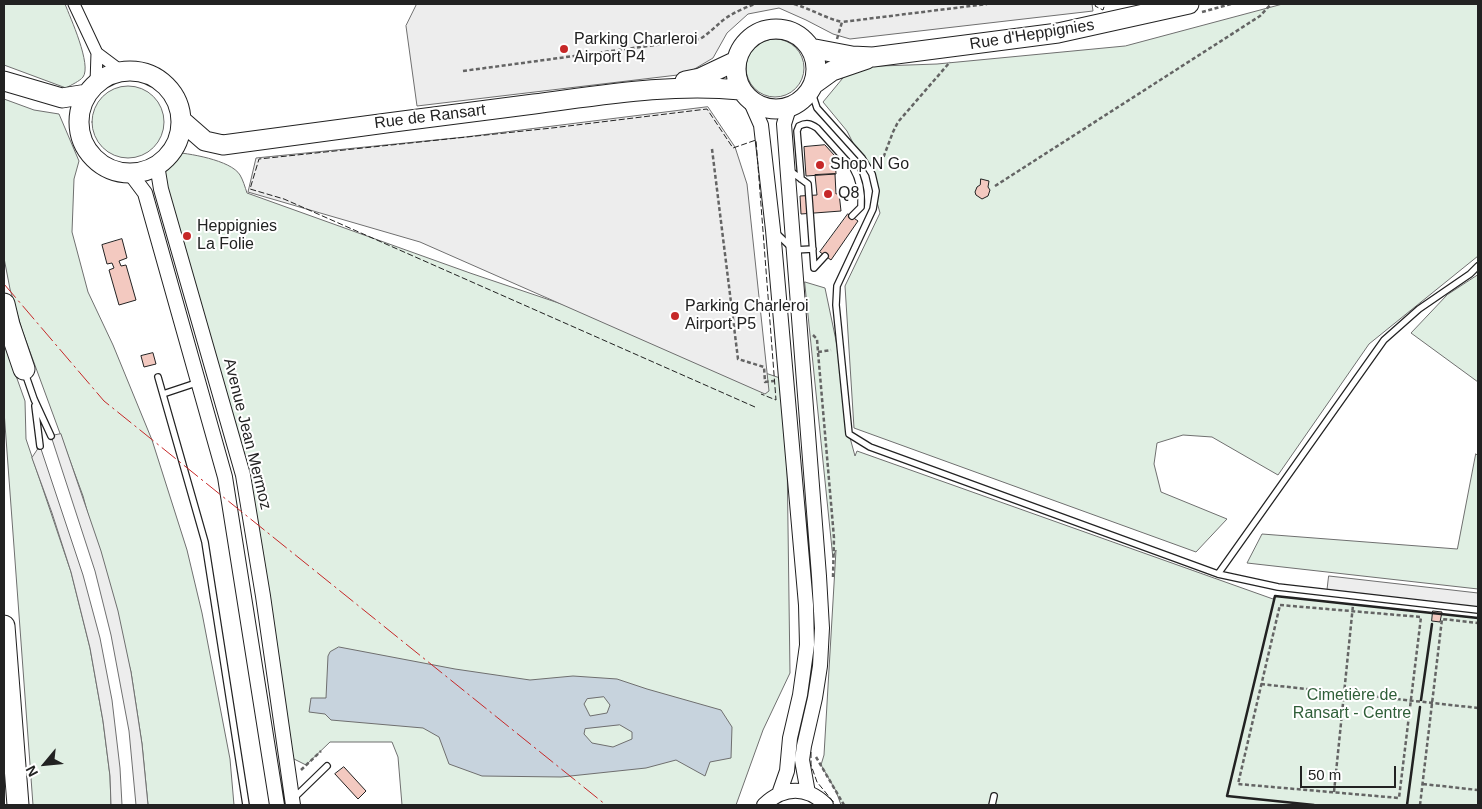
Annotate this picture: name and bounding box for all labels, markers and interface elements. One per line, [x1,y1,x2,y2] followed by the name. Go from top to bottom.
[968,16,1096,54] street label: Rue d'Heppignies
[574,30,698,68] place label: Parking Charleroi Airport P4
[558,43,570,55] marker: Parking Charleroi Airport P4
[373,101,487,133] street label: Rue de Ransart
[830,155,909,175] place label: Shop N Go
[814,159,826,171] marker: Shop N Go
[838,184,859,204] place label: Q8
[822,188,834,200] marker: Q8
[197,217,277,255] place label: Heppignies La Folie
[181,230,193,242] marker: Heppignies La Folie
[685,297,809,335] place label: Parking Charleroi Airport P5
[669,310,681,322] marker: Parking Charleroi Airport P5
[219,356,275,512] street label: Avenue Jean Mermoz
[1293,686,1411,724] park label: Cimetière de Ransart - Centre
[20,739,70,789] north arrow
[1302,756,1398,788] scale bar
[22,763,41,779] text: N
[1308,766,1341,783] text: 50 m

